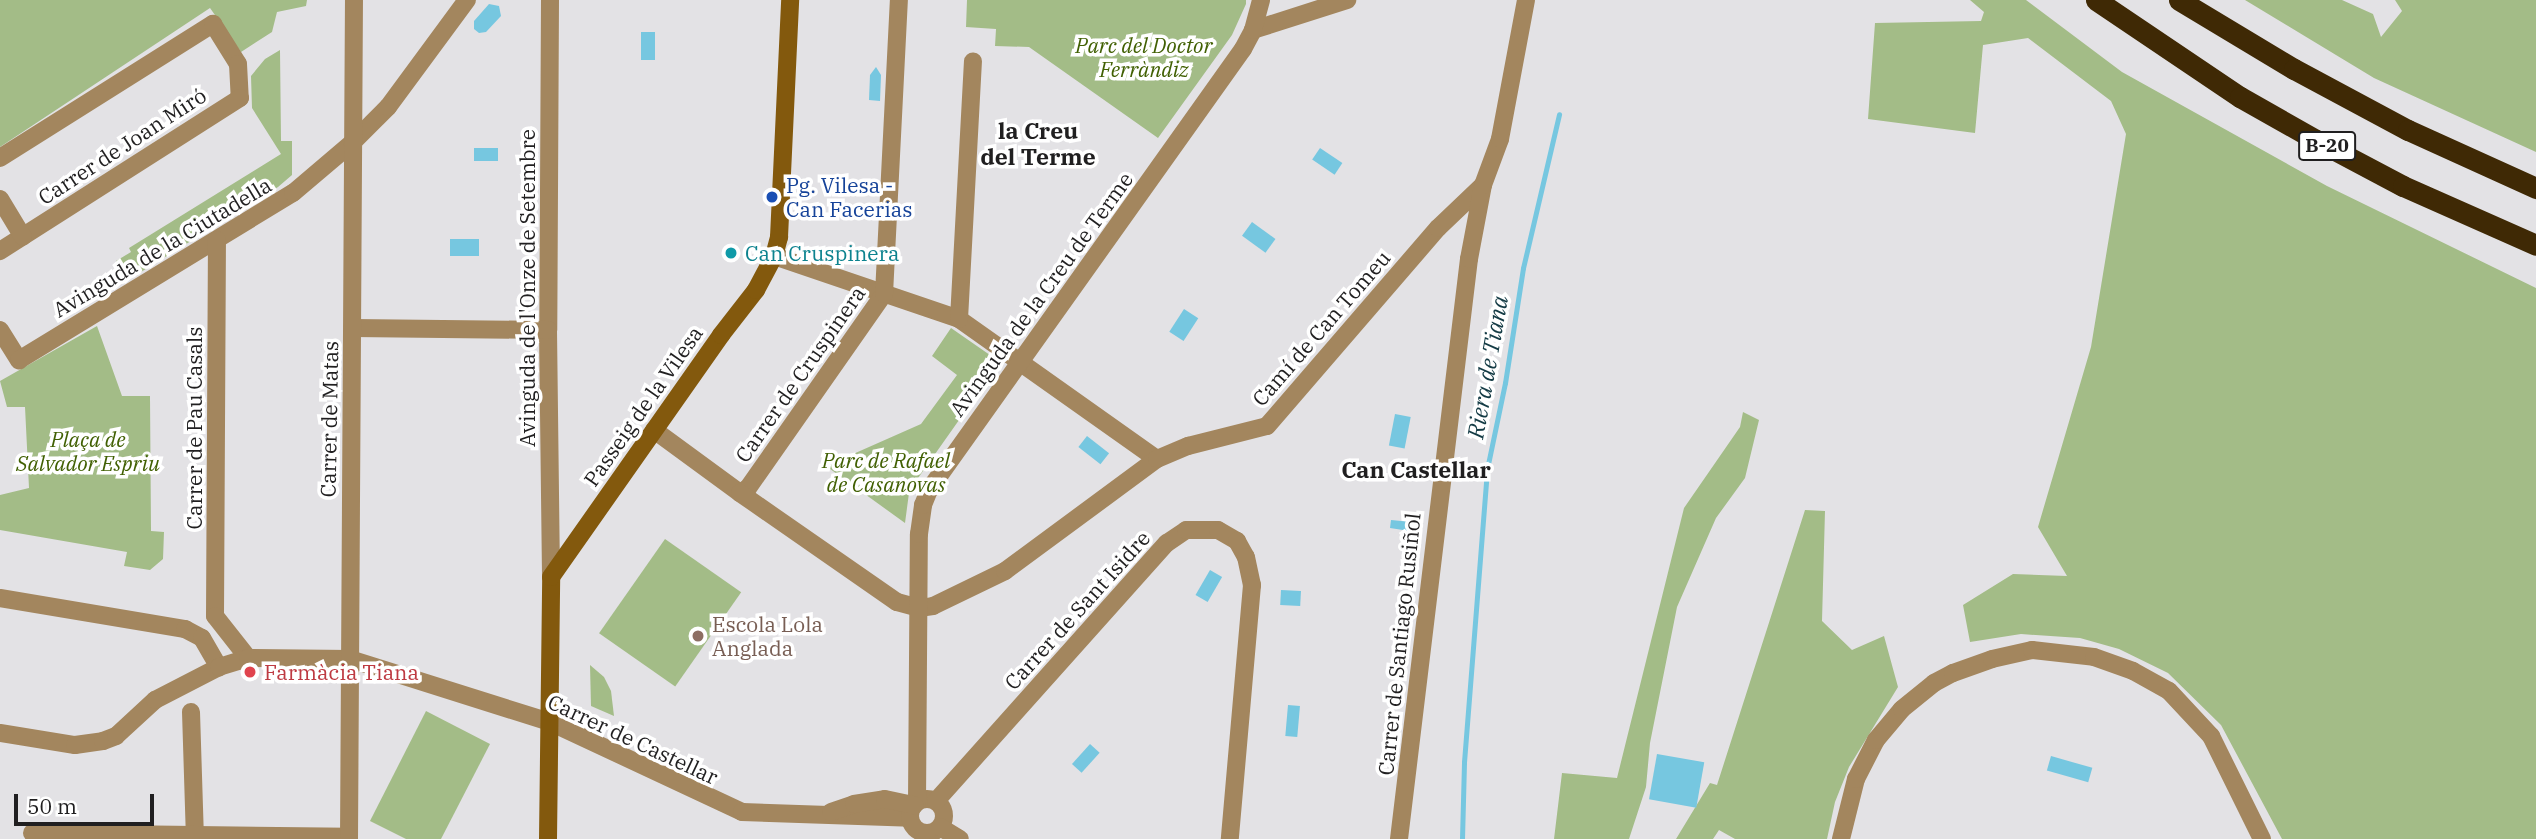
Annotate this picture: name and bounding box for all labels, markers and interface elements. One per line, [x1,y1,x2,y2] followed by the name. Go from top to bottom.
[1075,32,1213,82] park label: Parc del Doctor Ferràndiz
[33,82,211,210] street label: Carrer de Joan Miró
[980,116,1096,170] district label: la Creu del Terme
[514,129,540,447] street label: Avinguda de l'Onze de Setembre
[2297,130,2357,162] road number: B-20
[944,167,1138,421] street label: Avinguda de la Creu de Terme
[48,172,276,322] street label: Avinguda de la Ciutadella
[786,172,912,222] place label: Pg. Vilesa - Can Facerias
[764,189,780,205] marker: Pg. Vilesa - Can Facerias
[745,240,899,266] place label: Can Cruspinera
[723,245,739,261] marker: Can Cruspinera
[1247,245,1395,411] street label: Camí de Can Tomeu
[730,281,870,467] street label: Carrer de Cruspinera
[1461,293,1513,441] water label: Riera de Tiana
[578,321,708,491] street label: Passeig de la Vilesa
[181,326,207,530] street label: Carrer de Pau Casals
[315,341,343,497] street label: Carrer de Matas
[16,426,160,476] park label: Plaça de Salvador Espriu
[822,447,950,497] park label: Parc de Rafael de Casanovas
[1341,455,1491,483] district label: Can Castellar
[1373,511,1425,777] street label: Carrer de Santiago Rusiñol
[999,525,1155,695] street label: Carrer de Sant Isidre
[712,611,823,661] place label: Escola Lola Anglada
[690,628,706,644] marker: Escola Lola Anglada
[264,659,419,685] place label: Farmàcia Tiana
[242,664,258,680] marker: Farmàcia Tiana
[544,689,722,789] street label: Carrer de Castellar
[18,780,158,824] scale bar
[27,792,77,820] text: 50 m

